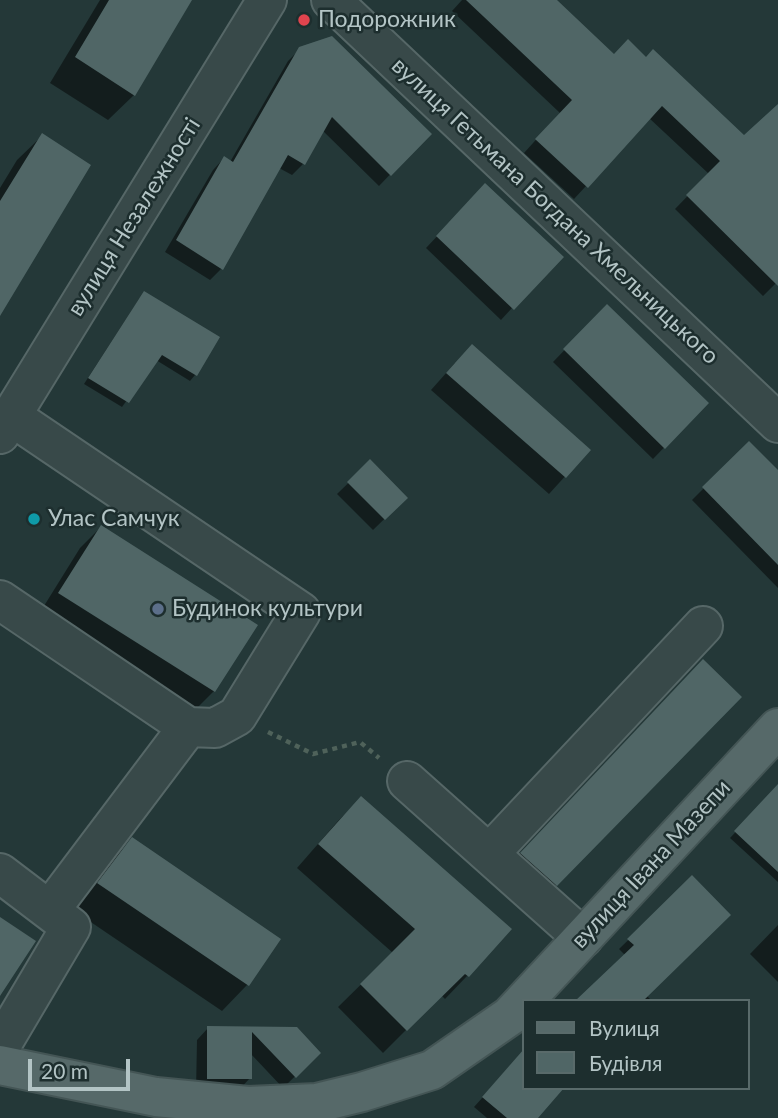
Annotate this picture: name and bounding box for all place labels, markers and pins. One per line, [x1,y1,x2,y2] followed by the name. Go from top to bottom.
[318,6,456,34] place label: Подорожник
[296,12,312,28] marker: Подорожник
[48,505,180,533] place label: Улас Самчук
[26,511,42,527] marker: Улас Самчук
[172,595,363,623] place label: Будинок культури
[150,601,166,617] marker: Будинок культури

